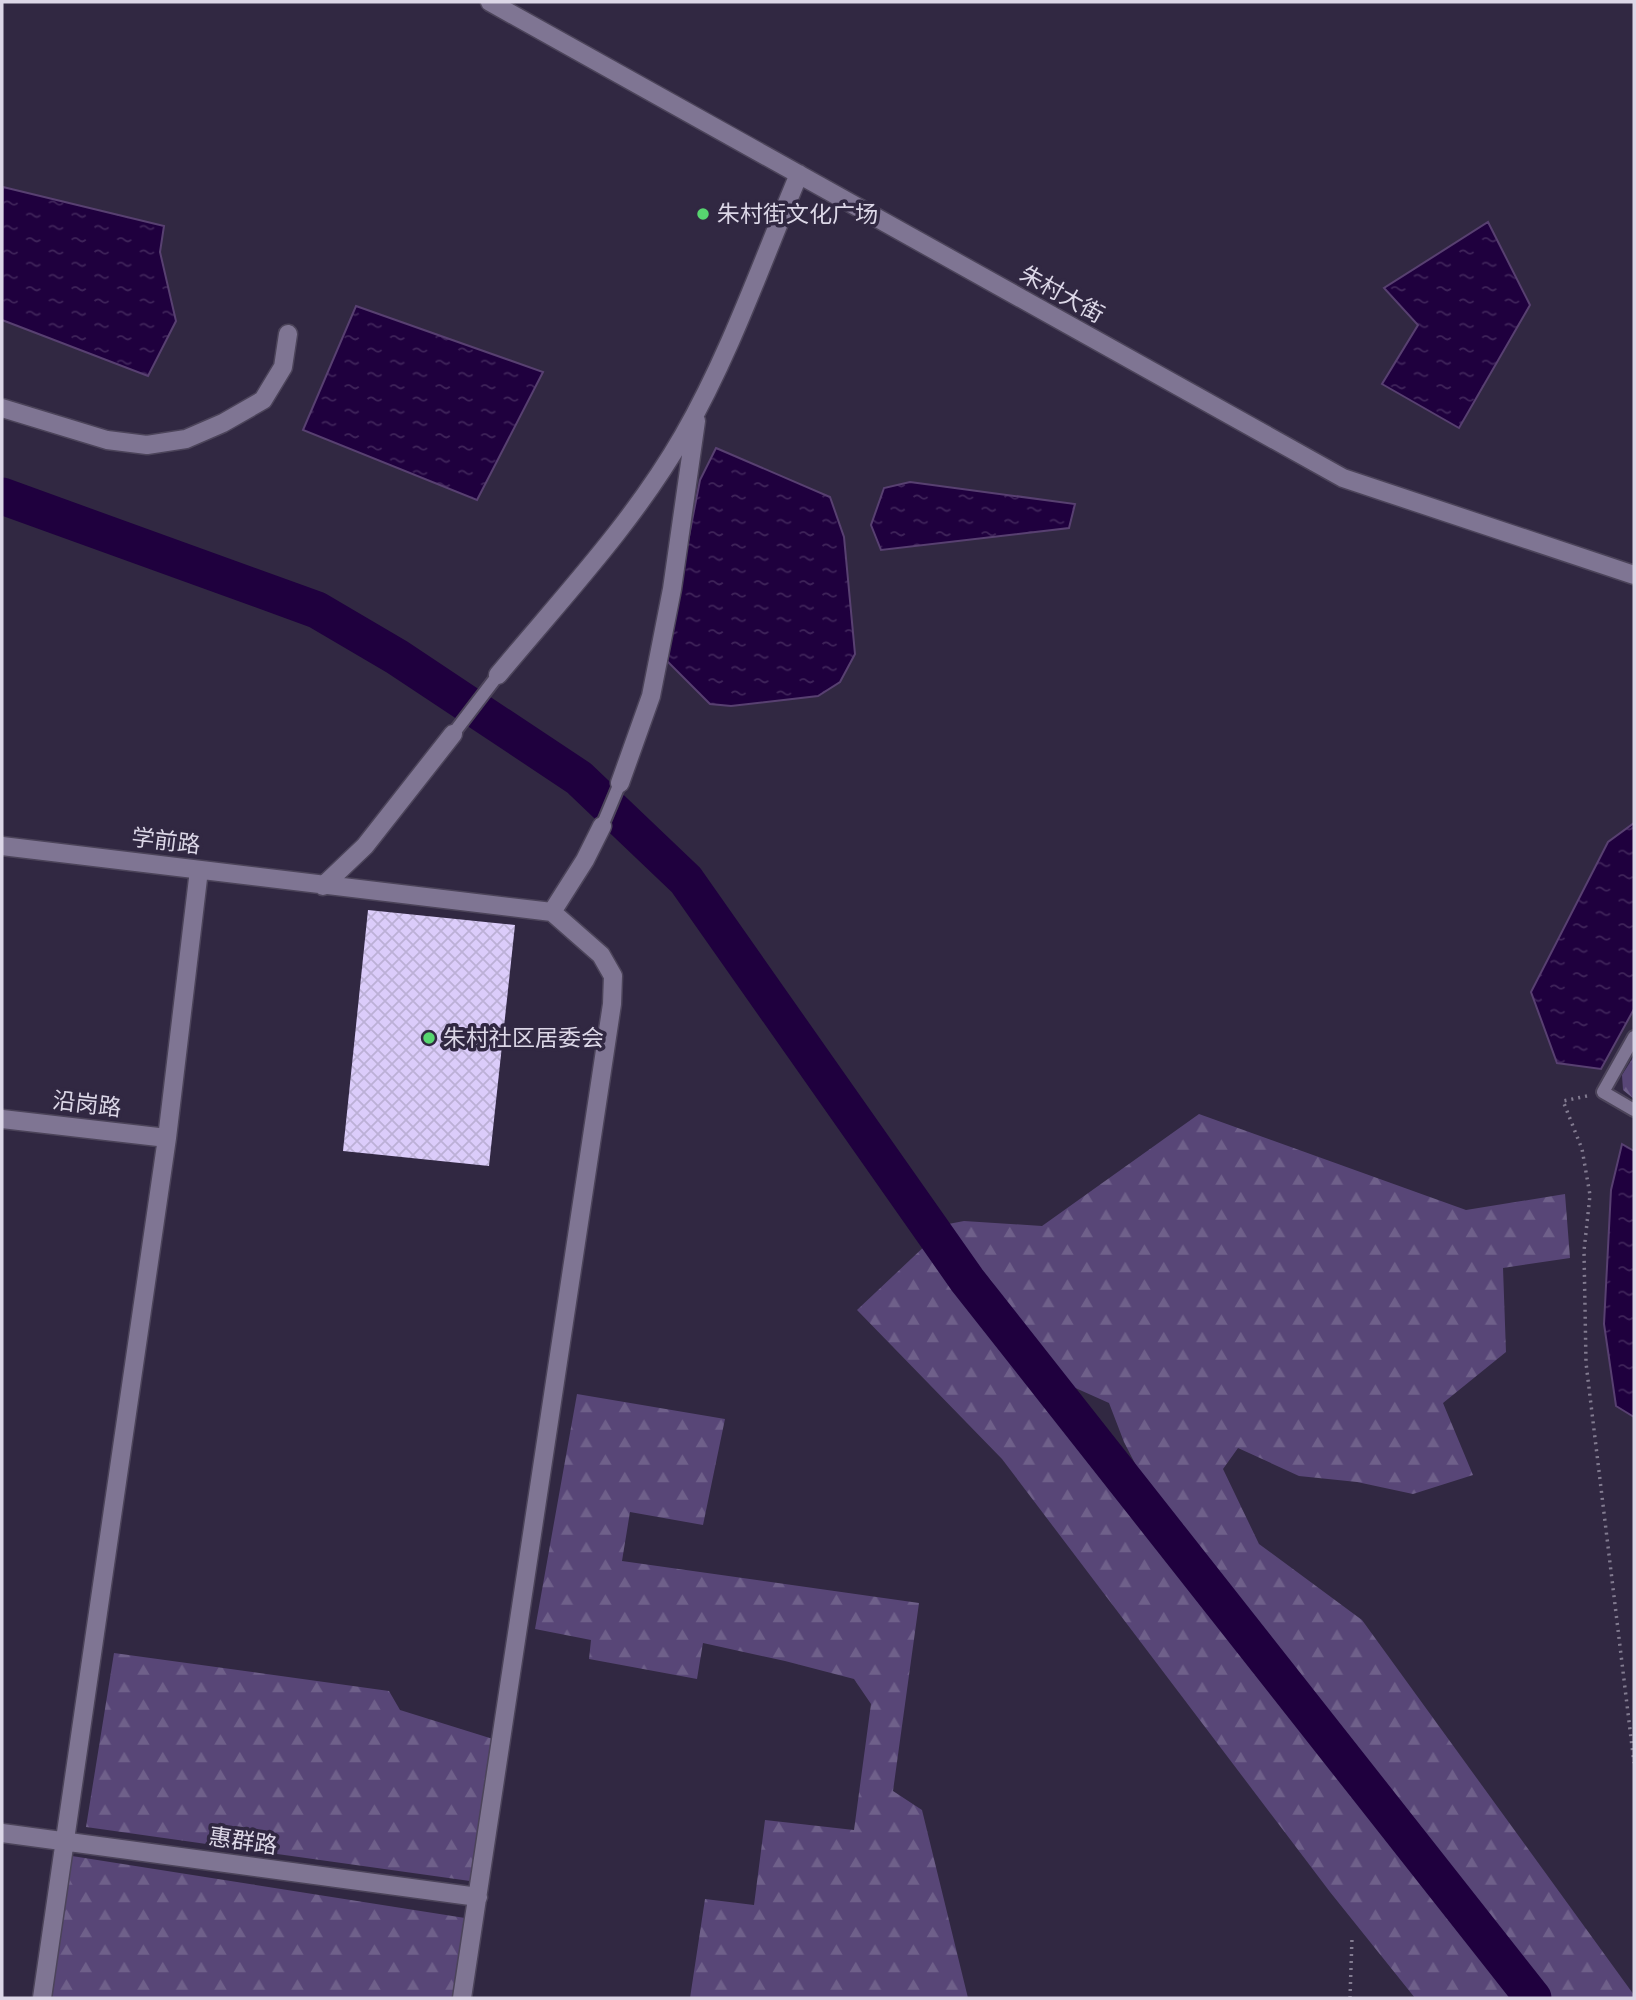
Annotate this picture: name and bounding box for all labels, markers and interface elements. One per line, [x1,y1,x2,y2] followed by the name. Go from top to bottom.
[717,199,878,229] place label: 朱村街文化广场
[695,206,711,222] marker: 朱村街文化广场
[1014,259,1110,329] street label: 朱村大街
[130,822,202,860] street label: 学前路
[443,1023,604,1053] place label: 朱村社区居委会
[421,1030,437,1046] marker: 朱村社区居委会
[51,1085,123,1123] street label: 沿岗路
[207,1821,279,1861] street label: 惠群路

